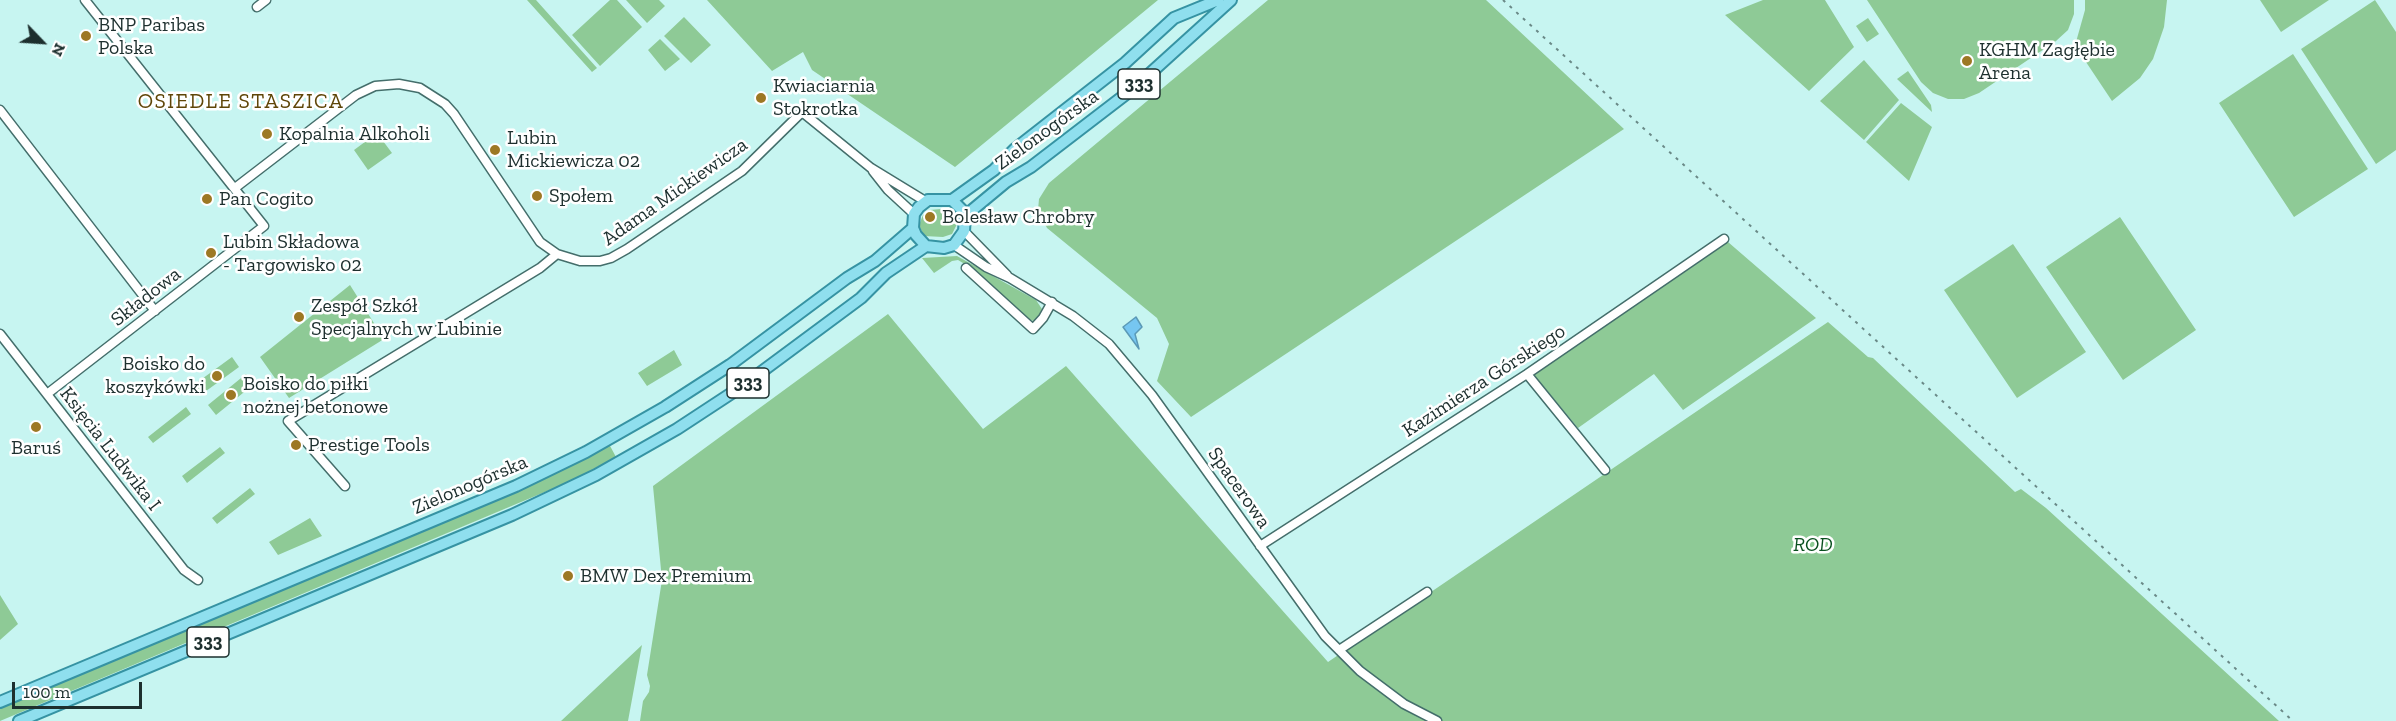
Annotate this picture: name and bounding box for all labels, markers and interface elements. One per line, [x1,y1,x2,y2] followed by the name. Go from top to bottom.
[12,12,72,72] north arrow
[98,13,205,60] place label: BNP Paribas Polska
[79,29,93,43] marker: BNP Paribas Polska
[1979,38,2115,85] place label: KGHM Zagłębie Arena
[48,40,70,59] text: N
[1960,54,1974,68] marker: KGHM Zagłębie Arena
[1118,69,1160,99] road number: 333
[773,74,875,121] place label: Kwiaciarnia Stokrotka
[990,84,1104,176] street label: Zielonogórska
[138,89,344,115] district label: OSIEDLE STASZICA
[754,91,768,105] marker: Kwiaciarnia Stokrotka
[279,122,430,146] place label: Kopalnia Alkoholi
[507,126,640,173] place label: Lubin Mickiewicza 02
[260,127,274,141] marker: Kopalnia Alkoholi
[598,133,752,251] street label: Adama Mickiewicza
[488,143,502,157] marker: Lubin Mickiewicza 02
[549,184,613,208] place label: Społem
[219,187,313,211] place label: Pan Cogito
[530,189,544,203] marker: Społem
[200,192,214,206] marker: Pan Cogito
[942,205,1094,229] place label: Bolesław Chrobry
[923,210,937,224] marker: Bolesław Chrobry
[223,230,362,277] place label: Lubin Składowa - Targowisko 02
[204,246,218,260] marker: Lubin Składowa - Targowisko 02
[106,262,186,332] street label: Składowa
[311,294,502,341] place label: Zespół Szkół Specjalnych w Lubinie
[292,310,306,324] marker: Zespół Szkół Specjalnych w Lubinie
[1398,319,1570,443] street label: Kazimierza Górskiego
[106,352,205,399] place label: Boisko do koszykówki
[727,368,769,398] road number: 333
[210,369,224,383] marker: Boisko do koszykówki
[243,372,388,419] place label: Boisko do piłki nożnej betonowe
[54,382,166,516] street label: Księcia Ludwika I
[224,388,238,402] marker: Boisko do piłki nożnej betonowe
[29,420,43,434] marker: Baruś
[308,433,430,457] place label: Prestige Tools
[11,436,61,460] place label: Baruś
[289,438,303,452] marker: Prestige Tools
[1202,443,1276,533] street label: Spacerowa
[409,450,531,520] street label: Zielonogórska
[1793,533,1833,557] park label: ROD
[580,564,752,588] place label: BMW Dex Premium
[561,569,575,583] marker: BMW Dex Premium
[187,627,229,657] road number: 333
[15,670,146,708] scale bar
[23,681,70,703] text: 100 m

